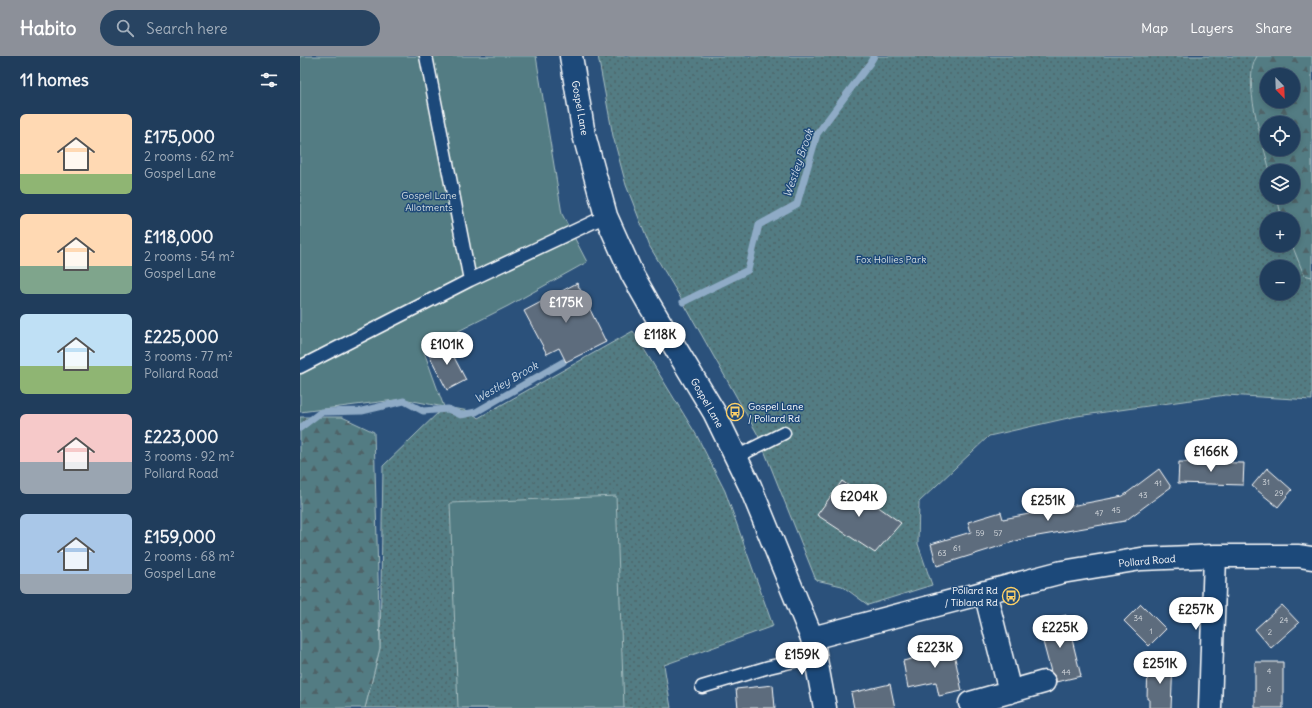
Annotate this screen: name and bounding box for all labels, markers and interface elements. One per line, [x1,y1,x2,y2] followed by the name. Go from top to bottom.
[100,10,380,46] search box
[20,16,76,40] text: Habito
[114,17,136,39] icon: search
[146,19,228,38] text: Search here
[1141,19,1168,37] text: Map
[1190,19,1233,37] text: Layers
[1255,19,1292,37] text: Share
[1260,68,1300,108] north arrow
[1260,68,1300,300] map controls
[20,69,89,91] text: 11 homes
[258,69,280,91] icon: filters
[569,80,591,136] street label: Gospel Lane
[1260,116,1300,156] button: locate
[144,126,215,148] text: £175,000
[780,126,817,199] water label: Westley Brook
[52,130,100,178] icon: home
[144,148,234,165] text: 2 rooms · 62 m²
[1260,164,1300,204] button: layers
[144,165,216,182] text: Gospel Lane
[401,189,457,214] park label: Gospel Lane Allotments
[1260,212,1300,252] button: +
[144,226,213,248] text: £118,000
[52,230,100,278] icon: home
[144,248,235,265] text: 2 rooms · 54 m²
[856,253,926,266] park label: Fox Hollies Park
[1260,260,1300,300] button: −
[144,265,216,282] text: Gospel Lane
[538,290,594,324] pin: £175K
[549,294,583,311] text: £175K
[632,322,688,356] pin: £118K
[144,326,219,348] text: £225,000
[644,326,676,343] text: £118K
[52,330,100,378] icon: home
[419,332,475,366] pin: £101K
[430,336,464,353] text: £101K
[144,348,233,365] text: 3 rooms · 77 m²
[472,357,541,406] water label: Westley Brook
[144,365,218,382] text: Pollard Road
[688,376,726,430] street label: Gospel Lane
[748,400,803,425] place label: Gospel Lane / Pollard Rd
[725,402,745,422] bus stop icon: Gospel Lane / Pollard Rd
[144,426,219,448] text: £223,000
[52,430,100,478] icon: home
[1183,439,1239,473] pin: £166K
[1193,443,1229,460] text: £166K
[144,448,235,465] text: 3 rooms · 92 m²
[144,465,218,482] text: Pollard Road
[1262,477,1270,487] house number: 31
[1154,478,1162,488] house number: 41
[831,484,887,518] pin: £204K
[840,488,878,505] text: £204K
[1020,488,1076,522] pin: £251K
[1275,488,1284,498] house number: 29
[1138,490,1148,500] house number: 43
[1031,492,1065,509] text: £251K
[1111,505,1121,515] house number: 45
[1095,508,1103,518] house number: 47
[144,526,216,548] text: £159,000
[975,528,985,538] house number: 59
[994,528,1002,538] house number: 57
[52,530,100,578] icon: home
[953,543,961,553] house number: 61
[144,548,235,565] text: 2 rooms · 68 m²
[937,548,947,558] house number: 63
[1118,552,1176,570] street label: Pollard Road
[144,565,216,582] text: Gospel Lane
[945,584,998,609] place label: Pollard Rd / Tibland Rd
[1001,586,1021,606] bus stop icon: Pollard Rd / Tibland Rd
[1168,597,1224,631] pin: £257K
[1178,601,1214,618] text: £257K
[1133,613,1143,623] house number: 34
[1032,615,1088,649] pin: £225K
[1280,615,1289,625] house number: 24
[1042,619,1078,636] text: £225K
[1149,626,1153,636] house number: 1
[1268,627,1273,637] house number: 2
[907,635,963,669] pin: £223K
[917,639,953,656] text: £223K
[774,642,830,676] pin: £159K
[785,646,819,663] text: £159K
[1132,651,1188,685] pin: £251K
[1143,655,1177,672] text: £251K
[1267,666,1272,676] house number: 4
[1061,667,1071,677] house number: 44
[1267,684,1272,694] house number: 6

